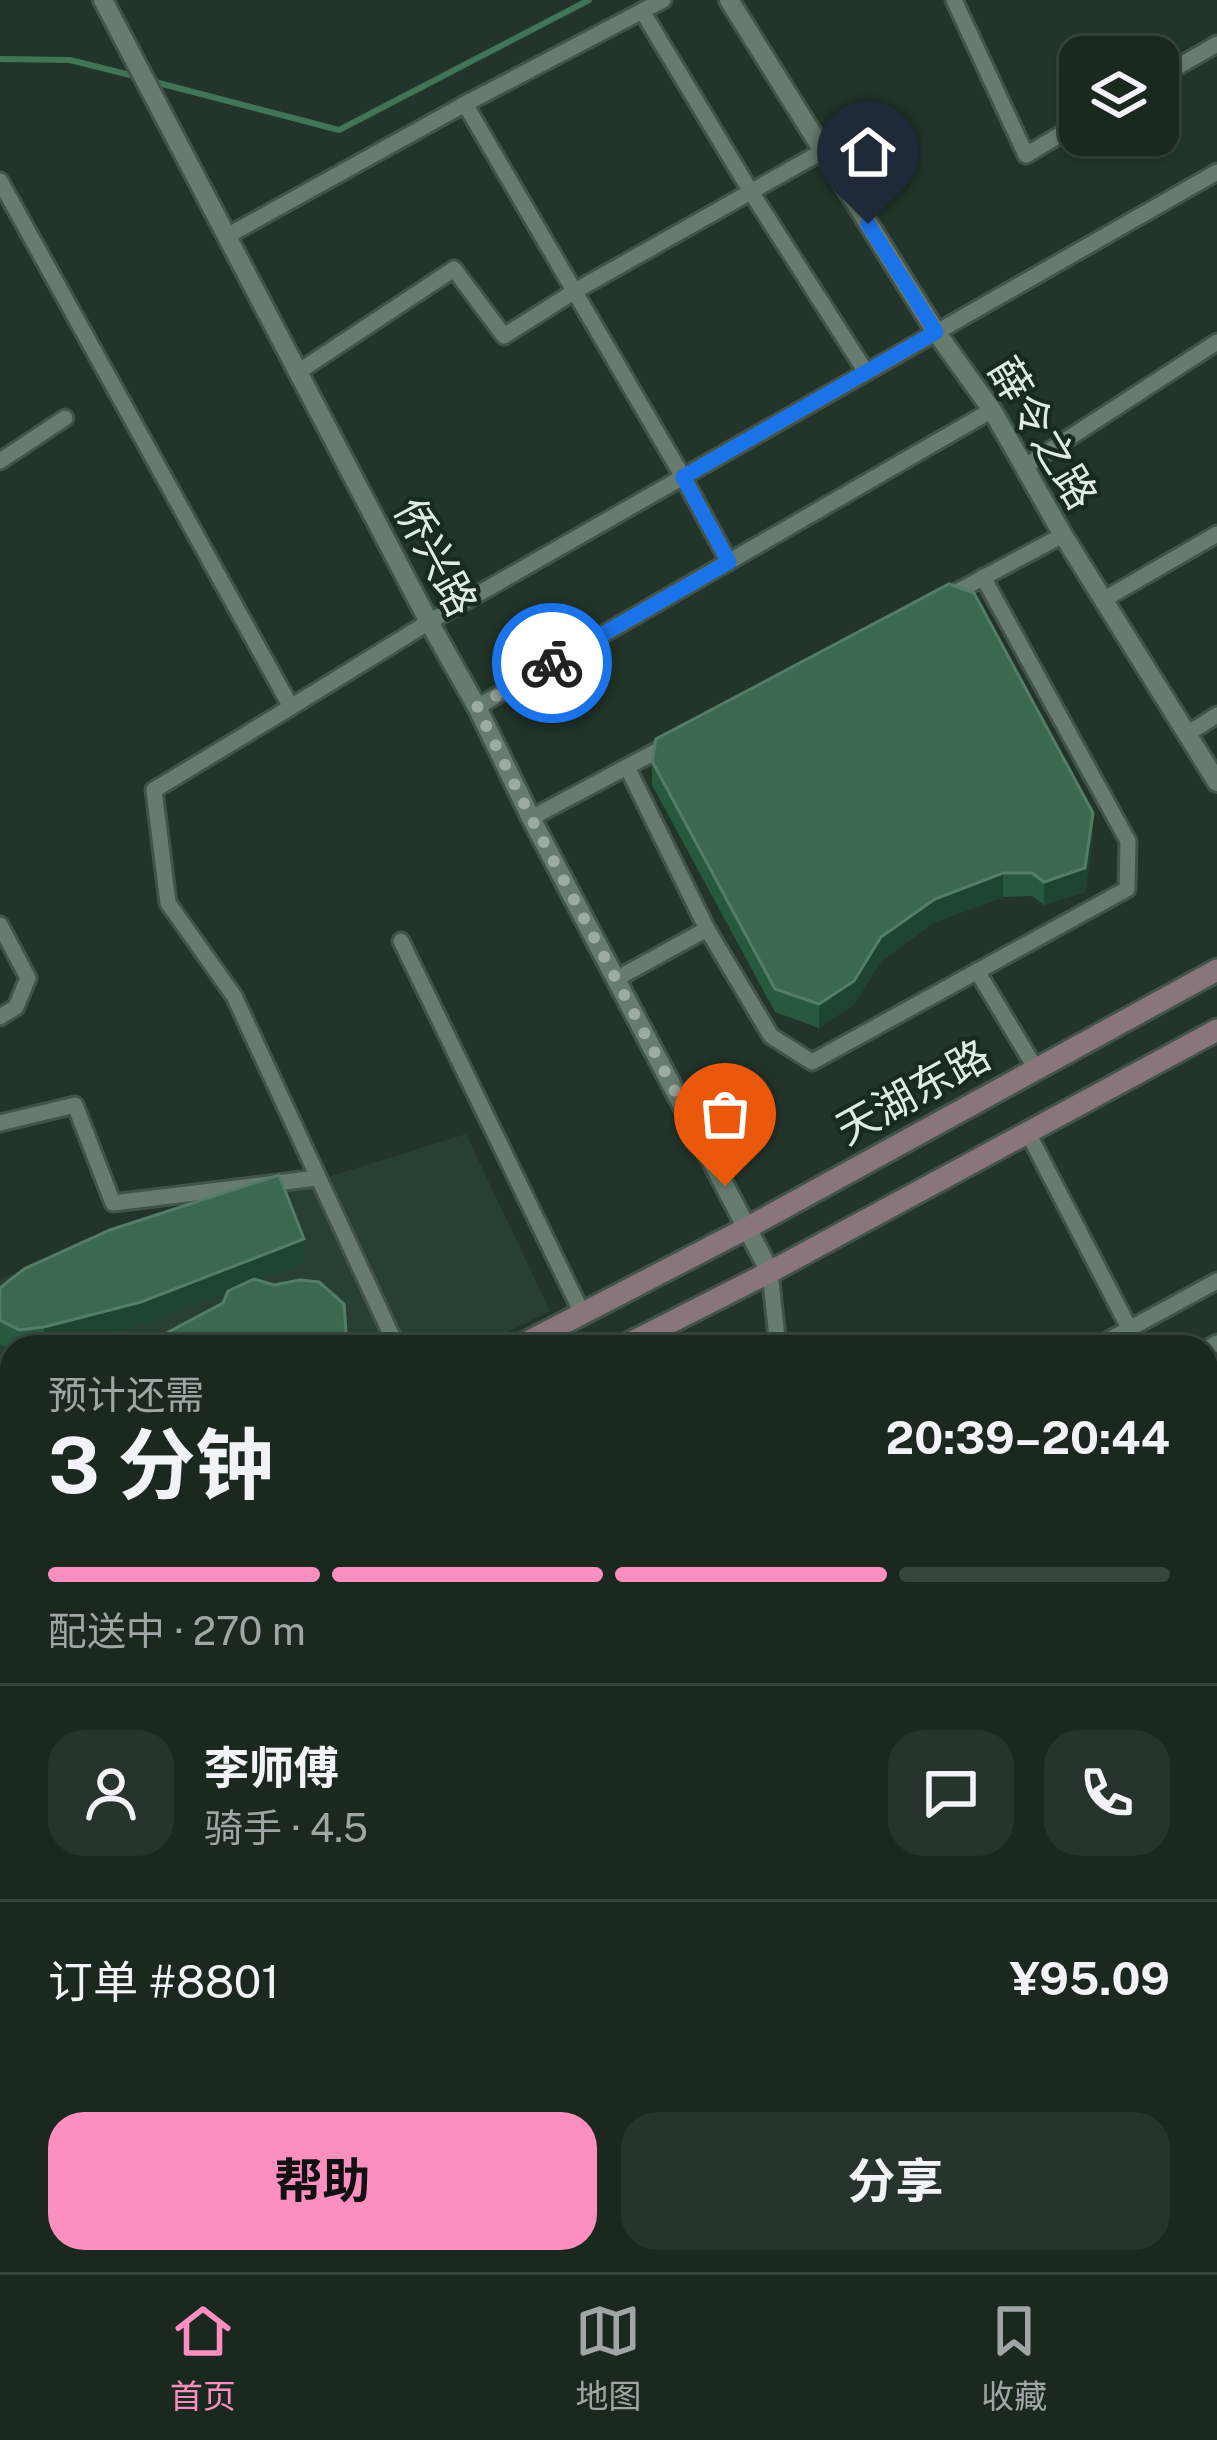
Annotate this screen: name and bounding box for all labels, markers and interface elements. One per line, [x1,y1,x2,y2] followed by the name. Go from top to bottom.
[1059,36,1179,156] map controls
[1059,36,1179,156] button: layers
[817,101,919,224] pin
[835,119,901,185] icon: home
[979,348,1108,517] street label: 薛令之路
[385,490,488,624] street label: 侨兴路
[492,603,612,723] courier
[519,630,585,696] icon: bike
[827,1029,998,1154] street label: 天湖东路
[674,1063,776,1186] pin
[692,1081,758,1147] icon: bag
[48,1372,204,1418] text: 预计还需
[886,1411,1170,1464] text: 20:39–20:44
[48,1419,273,1511] text: 3 分钟
[48,1608,306,1654] text: 配送中 · 270 m
[48,1730,174,1856] button: person
[888,1730,1014,1856] button: chat
[1044,1730,1170,1856] button: phone
[204,1741,339,1794] text: 李师傅
[204,1805,368,1851] text: 骑手 · 4.5
[1010,1952,1170,2005] text: ¥95.09
[48,1955,280,2008] text: 订单 #8801
[48,2112,597,2250] button: 帮助
[621,2112,1170,2250] button: 分享
[170,2298,236,2418] tab: 首页
[575,2298,641,2418] tab: 地图
[981,2298,1047,2418] tab: 收藏

